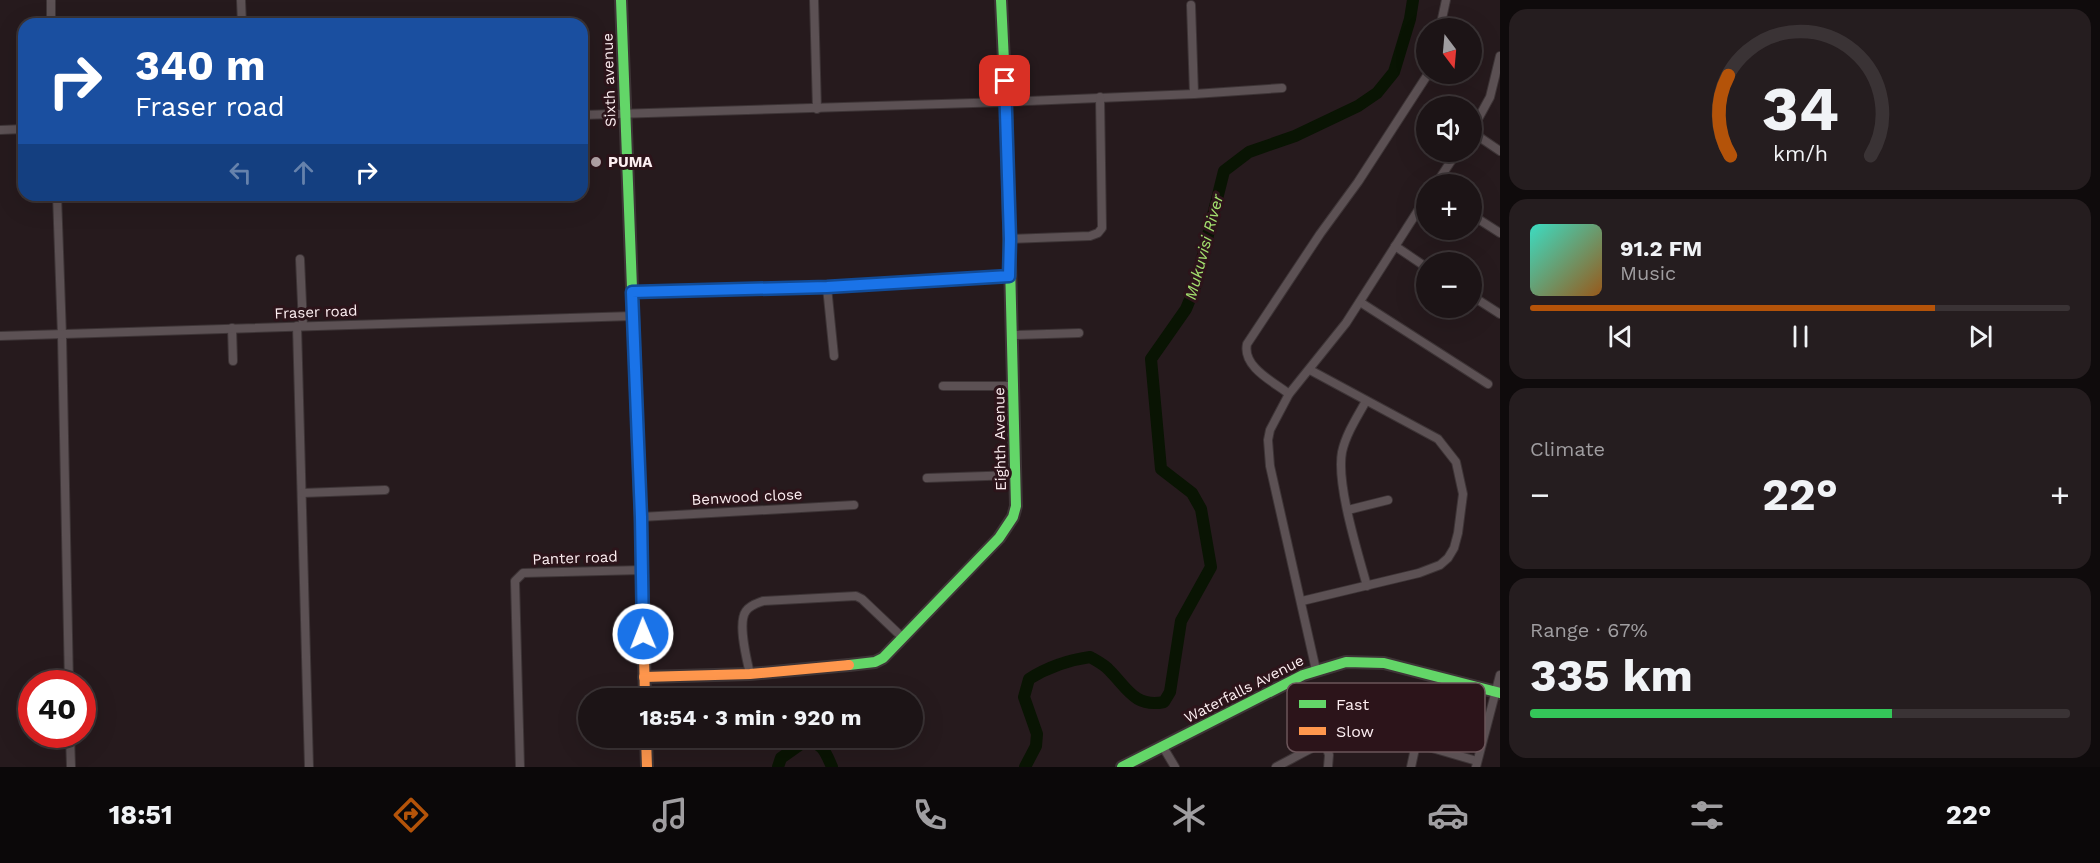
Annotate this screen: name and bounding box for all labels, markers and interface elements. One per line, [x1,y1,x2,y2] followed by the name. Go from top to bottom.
[1416,18,1482,84] north arrow
[1416,18,1482,318] map controls
[598,33,620,127] street label: Sixth avenue
[135,41,266,90] text: 340 m
[36,42,114,120] icon: right
[979,55,1030,106] pin
[988,64,1021,97] icon: arrive
[1761,72,1839,145] text: 34
[135,91,285,123] text: Fraser road
[1416,96,1482,162] button: sound
[1772,142,1828,167] text: km/h
[608,153,653,171] place label: PUMA
[589,155,603,169] marker: PUMA
[224,156,257,189] icon: left
[287,156,320,189] icon: ahead
[350,156,383,189] icon: right
[1416,174,1482,240] button: +
[1181,191,1227,302] water label: Mukuvisi River
[1620,236,1702,261] text: 91.2 FM
[1416,252,1482,318] button: −
[1620,261,1676,285] text: Music
[274,302,358,322] street label: Fraser road
[1604,320,1637,353] icon: previous
[1784,320,1817,353] icon: pause
[1964,320,1997,353] icon: next
[990,387,1010,491] street label: Eighth Avenue
[1530,437,1605,461] text: Climate
[1762,468,1838,521] text: 22°
[1530,475,1550,514] text: −
[2050,475,2070,514] text: +
[691,485,803,509] street label: Benwood close
[532,548,618,568] street label: Panter road
[611,602,675,666] position arrow
[1530,618,1648,642] text: Range · 67%
[1530,649,1693,702] text: 335 km
[1181,651,1307,727] street label: Waterfalls Avenue
[18,670,96,748] speed limit sign: 40
[1287,683,1485,752] legend
[1336,695,1369,714] text: Fast
[639,705,862,730] text: 18:54 · 3 min · 920 m
[1336,722,1374,741] text: Slow
[390,794,432,836] icon: directions
[649,794,691,836] icon: music
[909,794,951,836] icon: phone
[1168,794,1210,836] icon: climate
[1427,794,1469,836] icon: car
[1686,794,1728,836] icon: filters
[109,799,173,831] text: 18:51
[1946,799,1991,831] text: 22°

